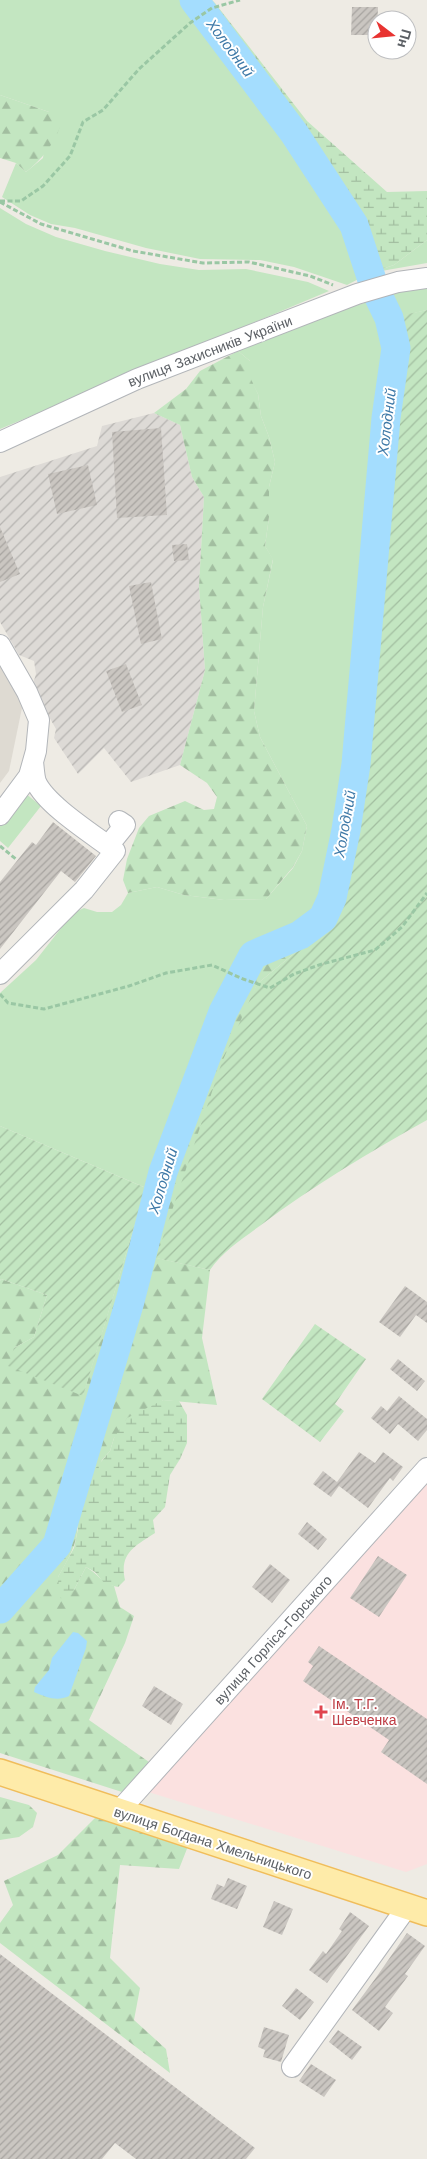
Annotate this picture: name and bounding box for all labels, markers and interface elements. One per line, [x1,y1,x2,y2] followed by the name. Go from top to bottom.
[367,10,417,60] north arrow
[202,15,258,81] water label: Холодний
[394,27,415,50] text: Пн
[126,312,294,390] street label: вулиця Захисників України
[374,387,400,458] water label: Холодний
[330,788,360,860] water label: Холодний
[144,1145,182,1217] water label: Холодний
[211,1572,335,1708] street label: вулиця Горліса-Горського
[332,1696,397,1728] place label: Ім. Т.Г. Шевченка
[314,1705,328,1719] marker: Ім. Т.Г. Шевченка
[112,1803,314,1883] street label: вулиця Богдана Хмельницького

